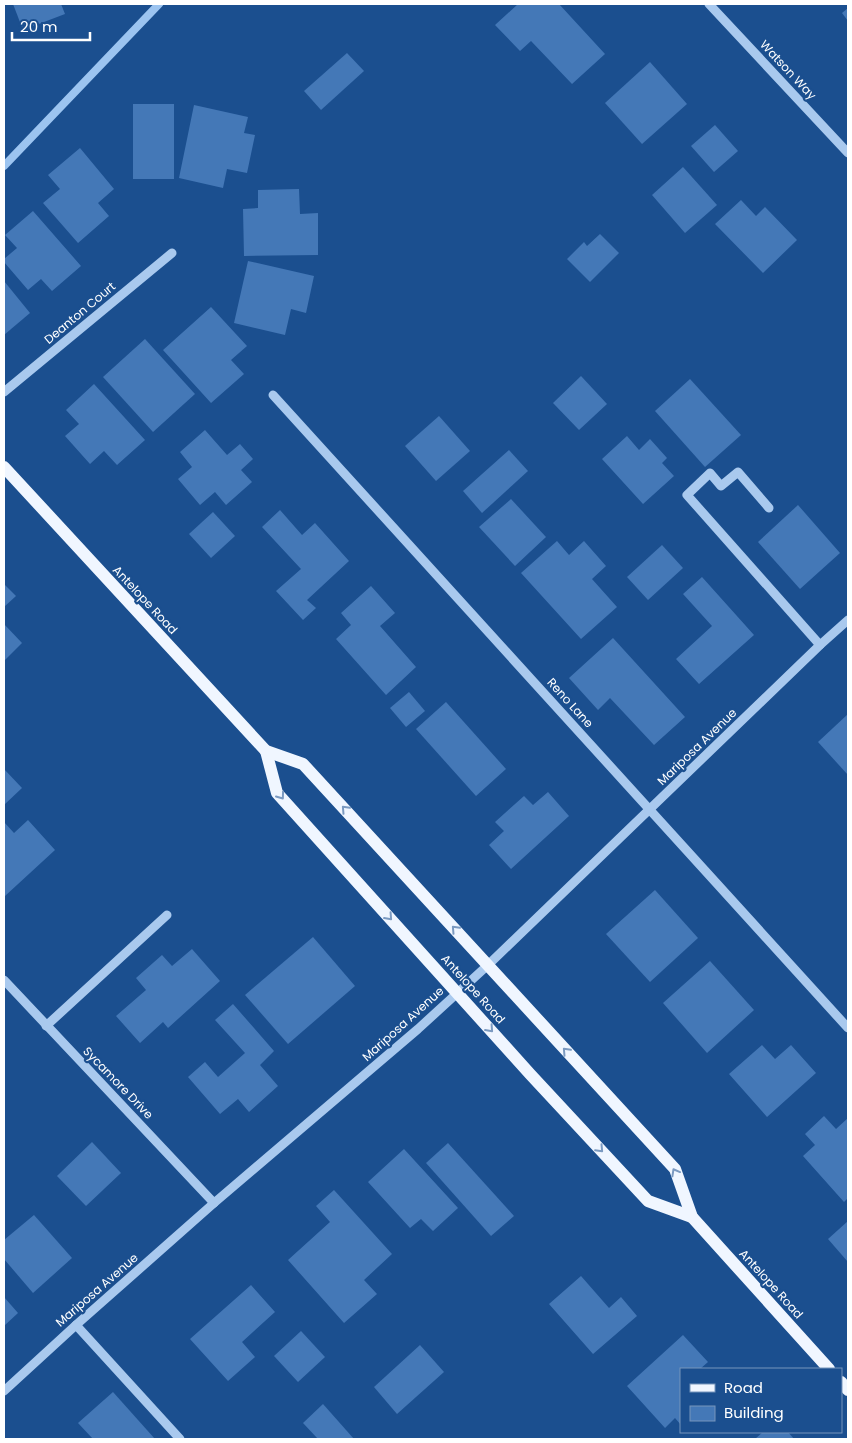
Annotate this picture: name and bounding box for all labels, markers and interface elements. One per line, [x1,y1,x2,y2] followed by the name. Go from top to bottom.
[12,10,90,42] scale bar
[20,16,58,37] text: 20 m
[756,36,821,103] street label: Watson Way
[40,278,119,347] street label: Deanton Court
[109,562,182,638] street label: Antelope Road
[543,674,597,731] street label: Reno Lane
[653,704,740,789] street label: Mariposa Avenue
[275,790,284,800] one-way arrow
[342,806,351,815] one-way arrow
[383,912,392,921] one-way arrow
[452,926,461,935] one-way arrow
[438,950,509,1027] street label: Antelope Road
[358,982,447,1065] street label: Mariposa Avenue
[484,1023,493,1032] one-way arrow
[79,1043,157,1123] street label: Sycamore Drive
[563,1047,572,1056] one-way arrow
[594,1143,603,1152] one-way arrow
[671,1168,681,1177] one-way arrow
[736,1245,807,1322] street label: Antelope Road
[52,1249,142,1330] street label: Mariposa Avenue
[680,1368,842,1433] legend
[724,1377,763,1398] text: Road
[724,1402,784,1423] text: Building

